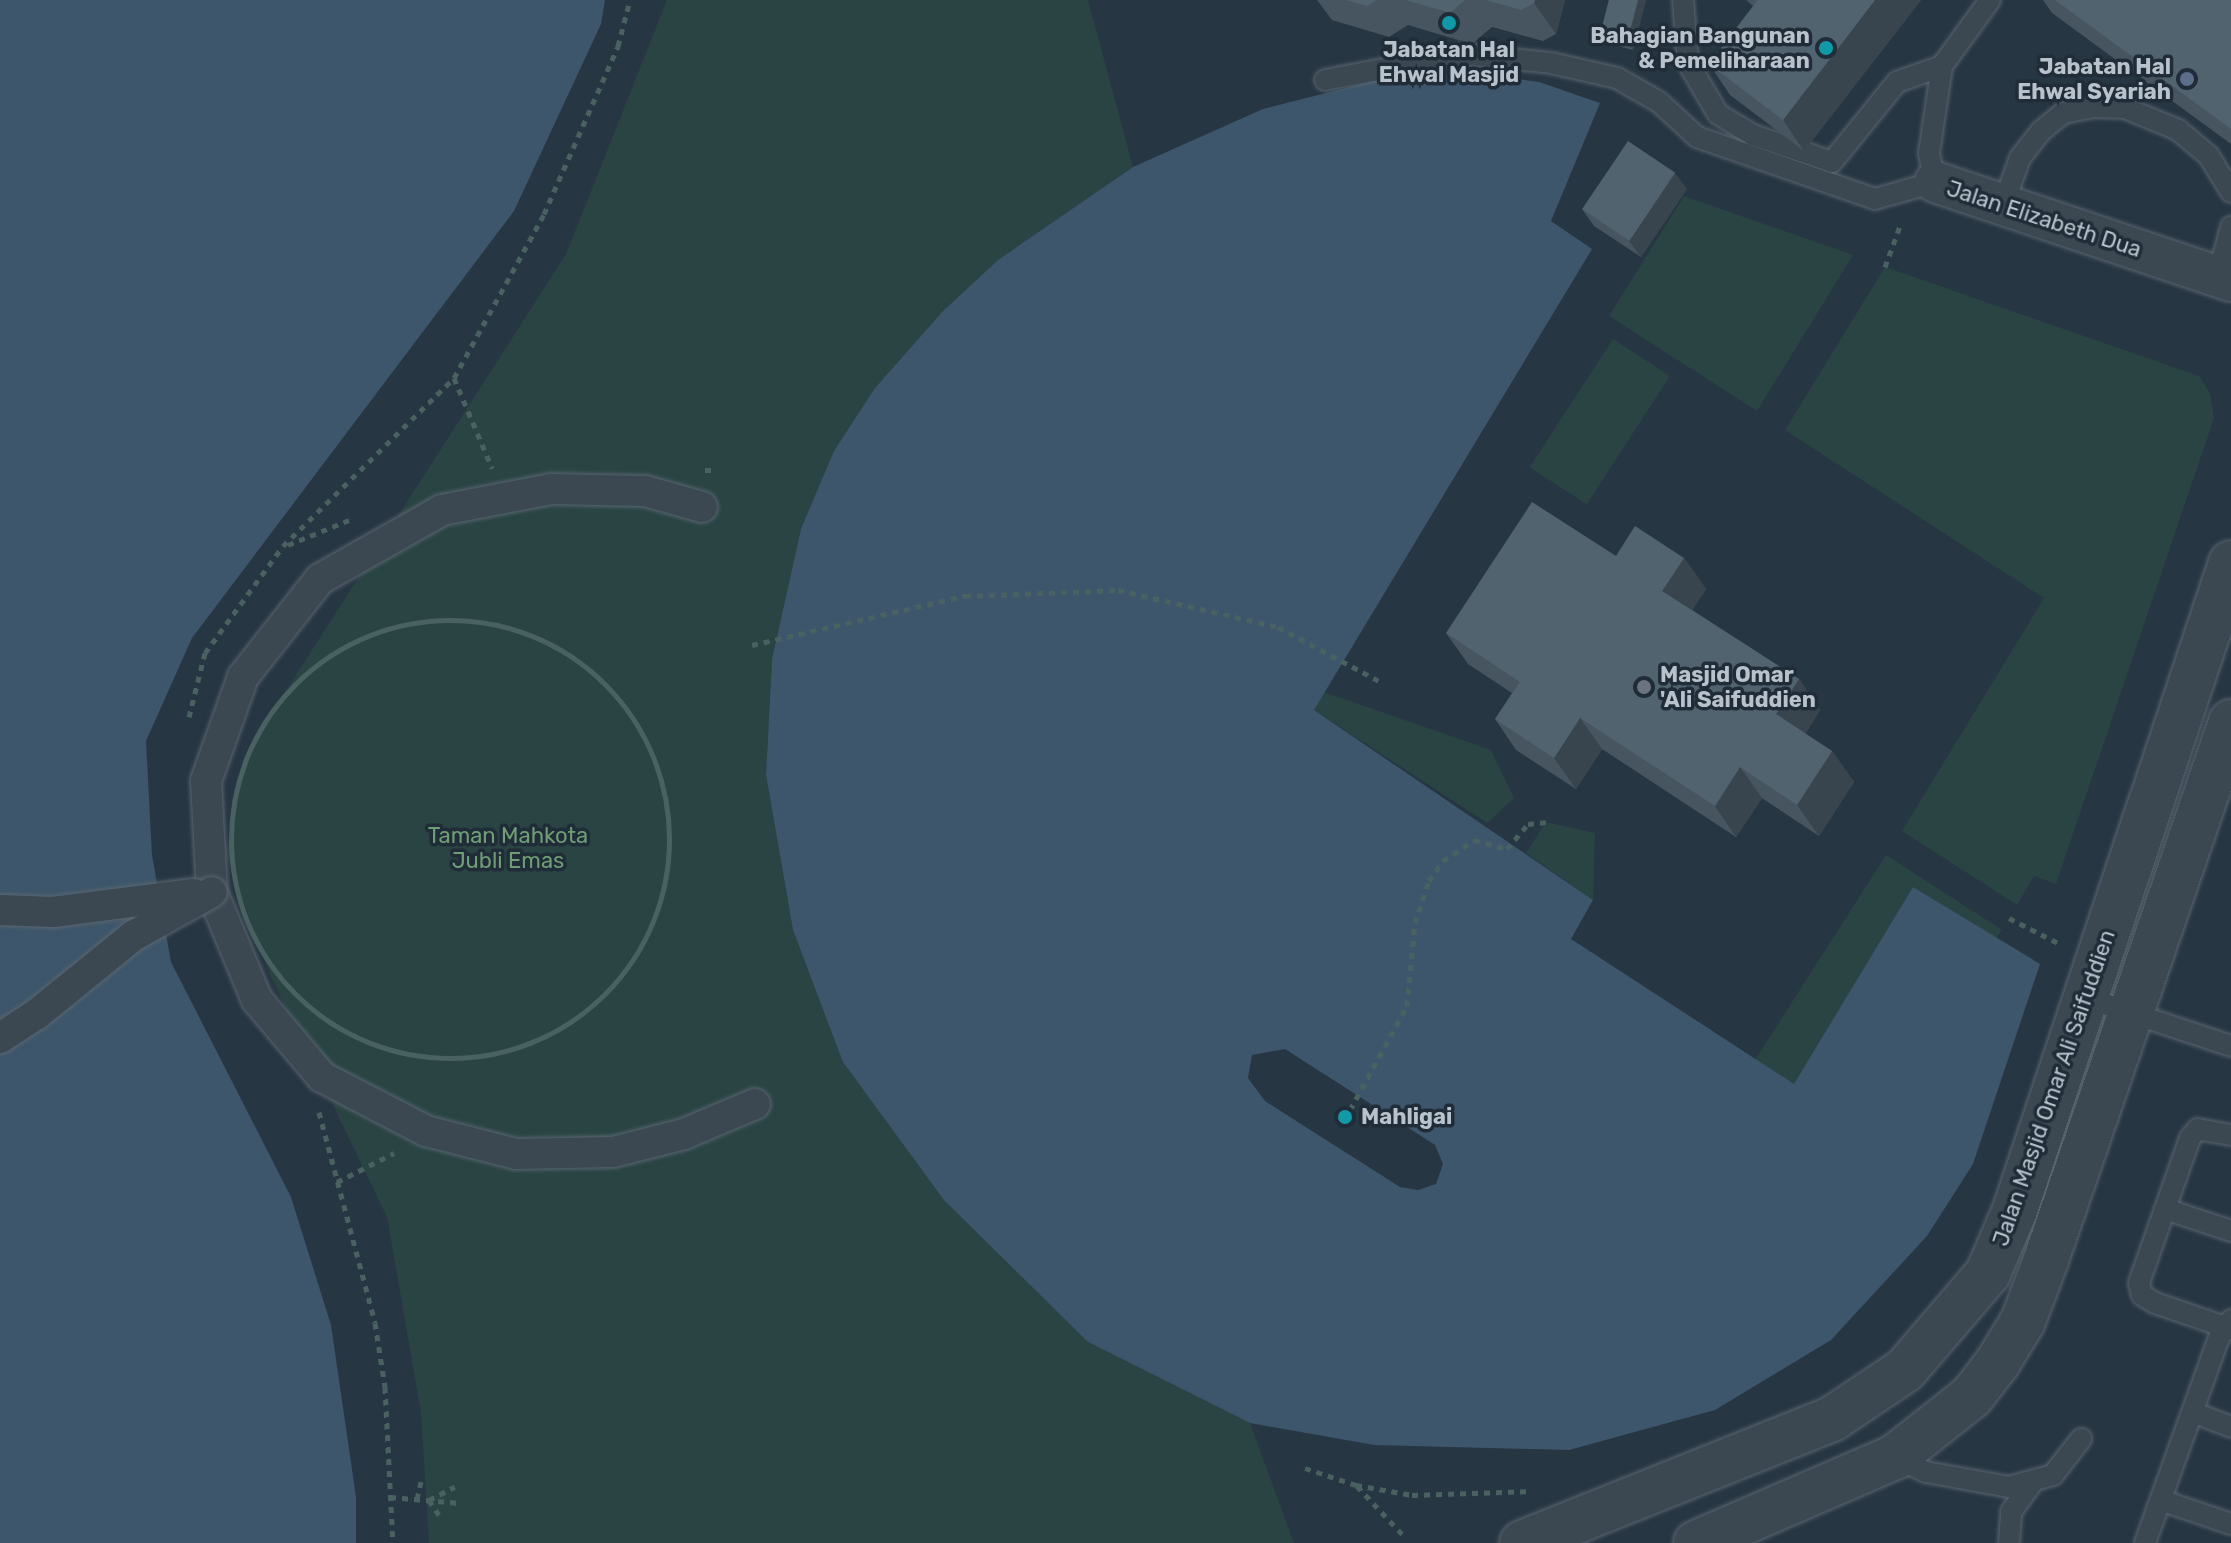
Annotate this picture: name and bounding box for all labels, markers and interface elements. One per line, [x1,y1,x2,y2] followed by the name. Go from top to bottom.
[1440,14,1458,32] marker: Jabatan Hal Ehwal Masjid
[1590,22,1810,74] place label: Bahagian Bangunan & Pemeliharaan
[1379,36,1519,88] place label: Jabatan Hal Ehwal Masjid
[1817,39,1835,57] marker: Bahagian Bangunan & Pemeliharaan
[2017,53,2171,104] place label: Jabatan Hal Ehwal Syariah
[2178,70,2196,88] marker: Jabatan Hal Ehwal Syariah
[1943,175,2145,263] street label: Jalan Elizabeth Dua
[1660,661,1816,712] place label: Masjid Omar 'Ali Saifuddien
[1635,678,1653,696] marker: Masjid Omar 'Ali Saifuddien
[428,822,588,874] park label: Taman Mahkota Jubli Emas
[1987,926,2121,1250] street label: Jalan Masjid Omar Ali Saifuddien
[1361,1104,1452,1130] place label: Mahligai
[1336,1108,1354,1126] marker: Mahligai

